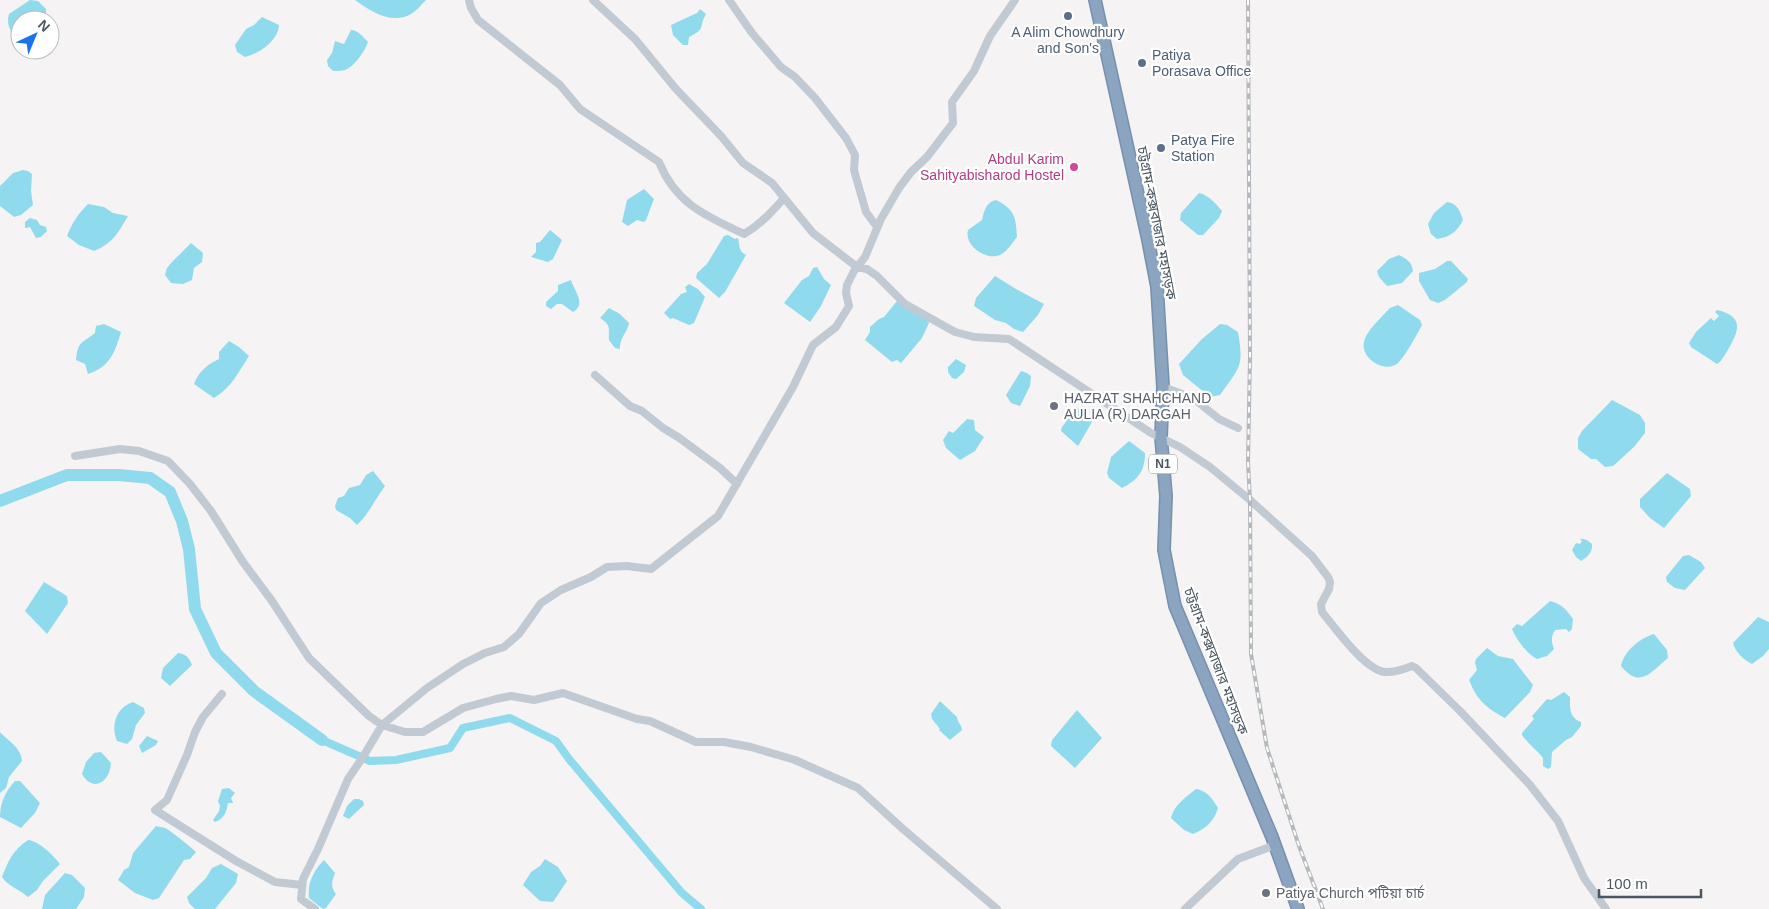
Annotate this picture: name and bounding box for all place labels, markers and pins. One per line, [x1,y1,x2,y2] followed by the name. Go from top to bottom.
[1062,10,1074,22] marker: A Alim Chowdhury and Son's
[1011,24,1125,56] place label: A Alim Chowdhury and Son's
[1152,47,1252,79] place label: Patiya Porasava Office
[1136,57,1148,69] marker: Patiya Porasava Office
[1171,132,1235,164] place label: Patya Fire Station
[1155,142,1167,154] marker: Patya Fire Station
[920,151,1064,183] place label: Abdul Karim Sahityabisharod Hostel
[1068,161,1080,173] marker: Abdul Karim Sahityabisharod Hostel
[1064,390,1211,422] place label: HAZRAT SHAHCHAND AULIA (R) DARGAH
[1048,400,1060,412] marker: HAZRAT SHAHCHAND AULIA (R) DARGAH
[1276,884,1425,901] place label: Patiya Church পটিয়া চার্চ
[1260,887,1272,899] marker: Patiya Church পটিয়া চার্চ

